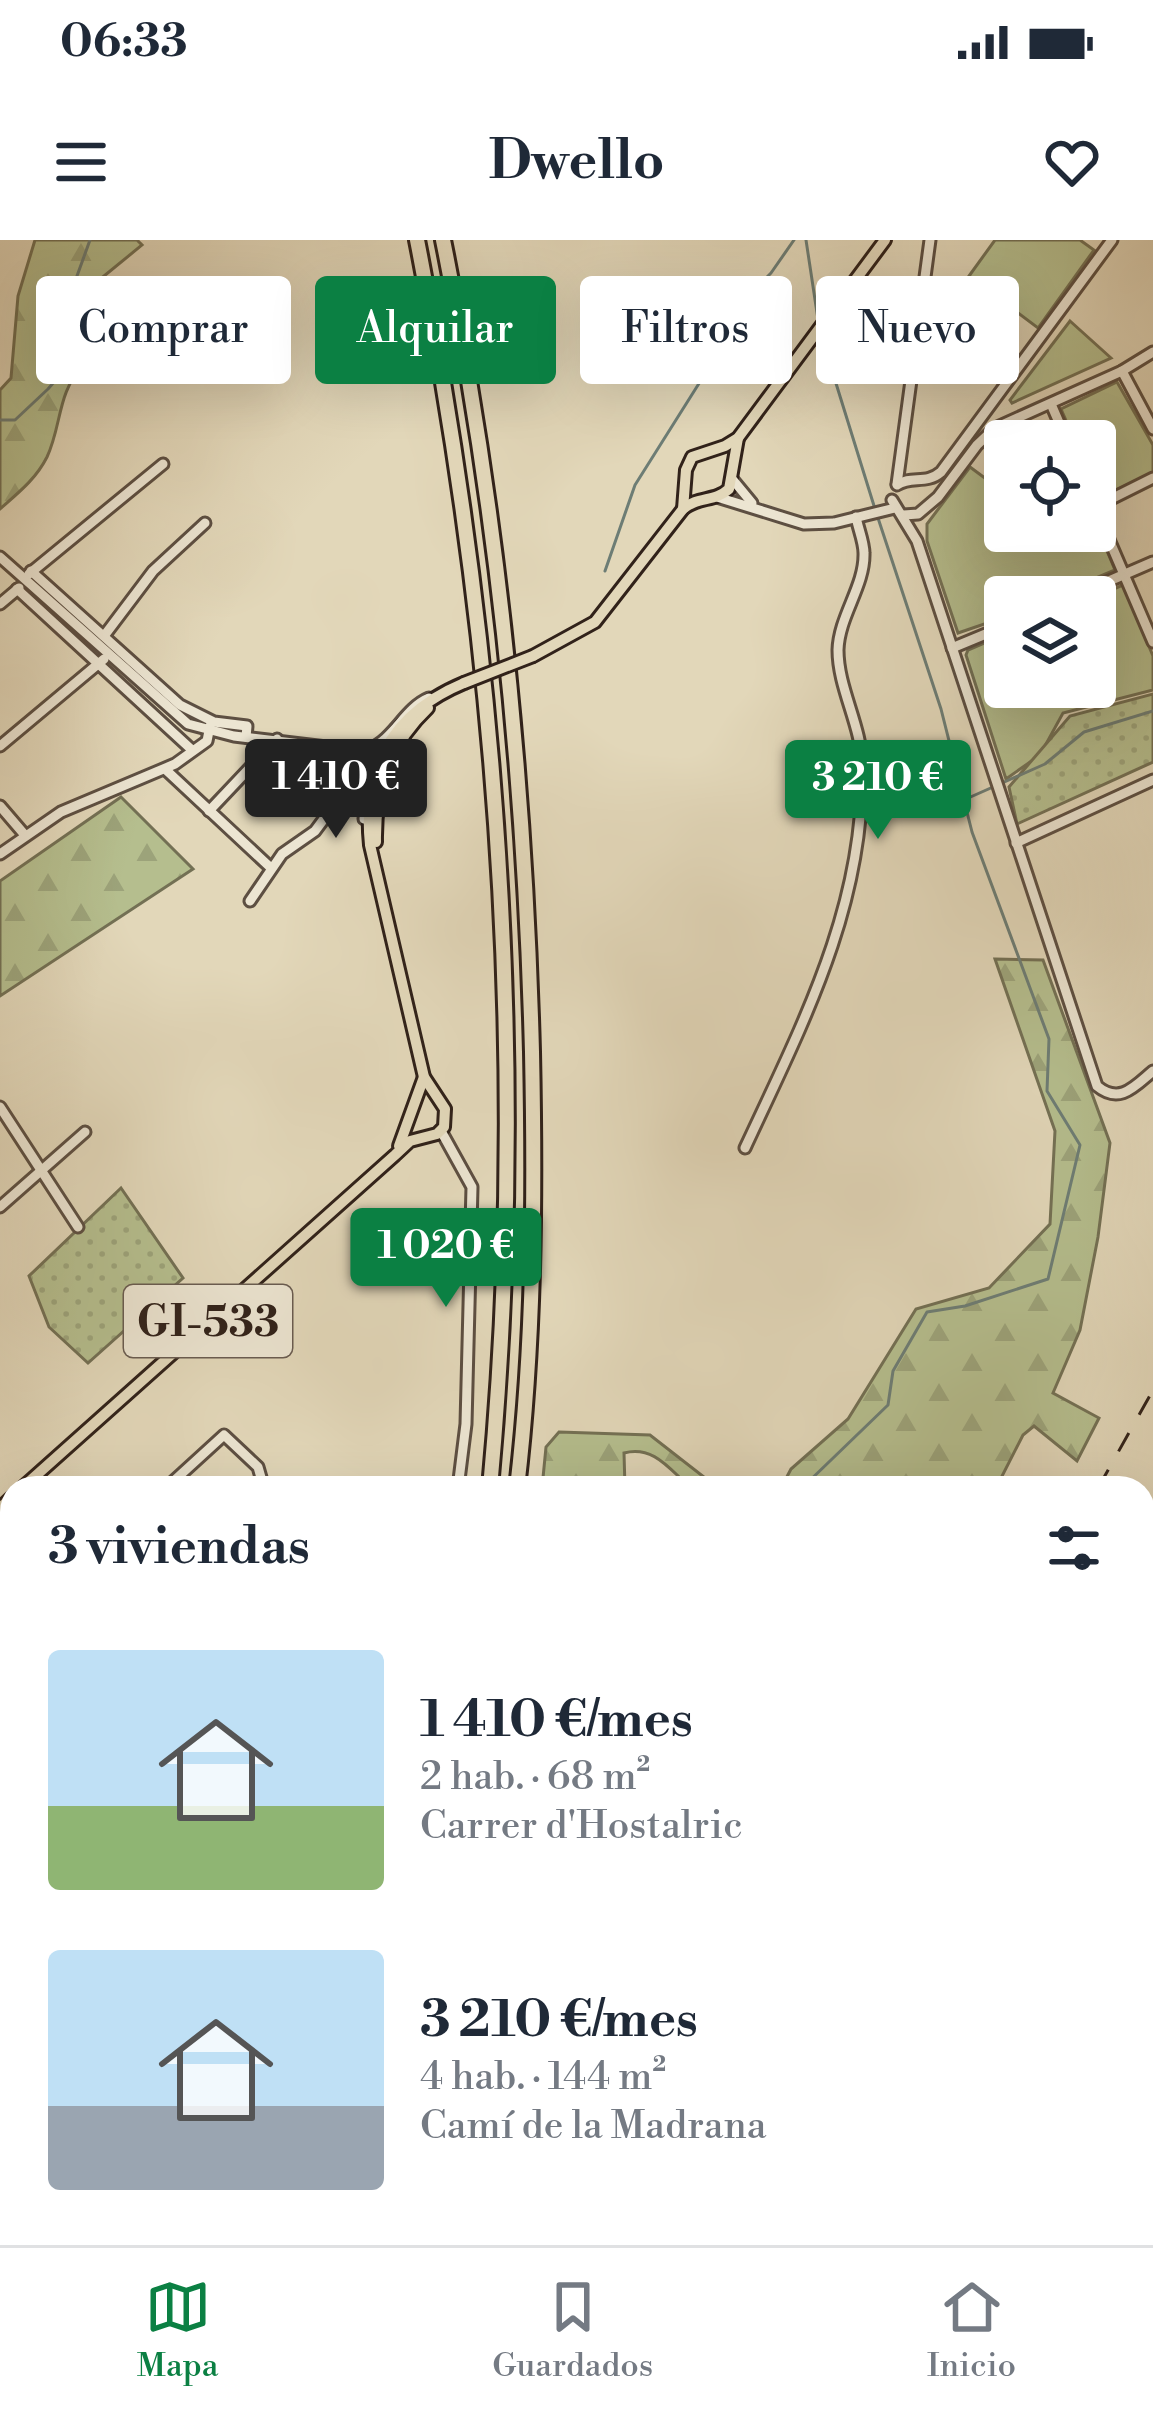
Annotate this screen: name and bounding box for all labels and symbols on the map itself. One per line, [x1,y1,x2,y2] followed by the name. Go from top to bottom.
[225,739,447,841] pin: 1 410 €
[767,740,989,842] pin: 3 210 €
[335,1208,557,1310] pin: 1 020 €
[124,1285,292,1357] road number: GI-533

